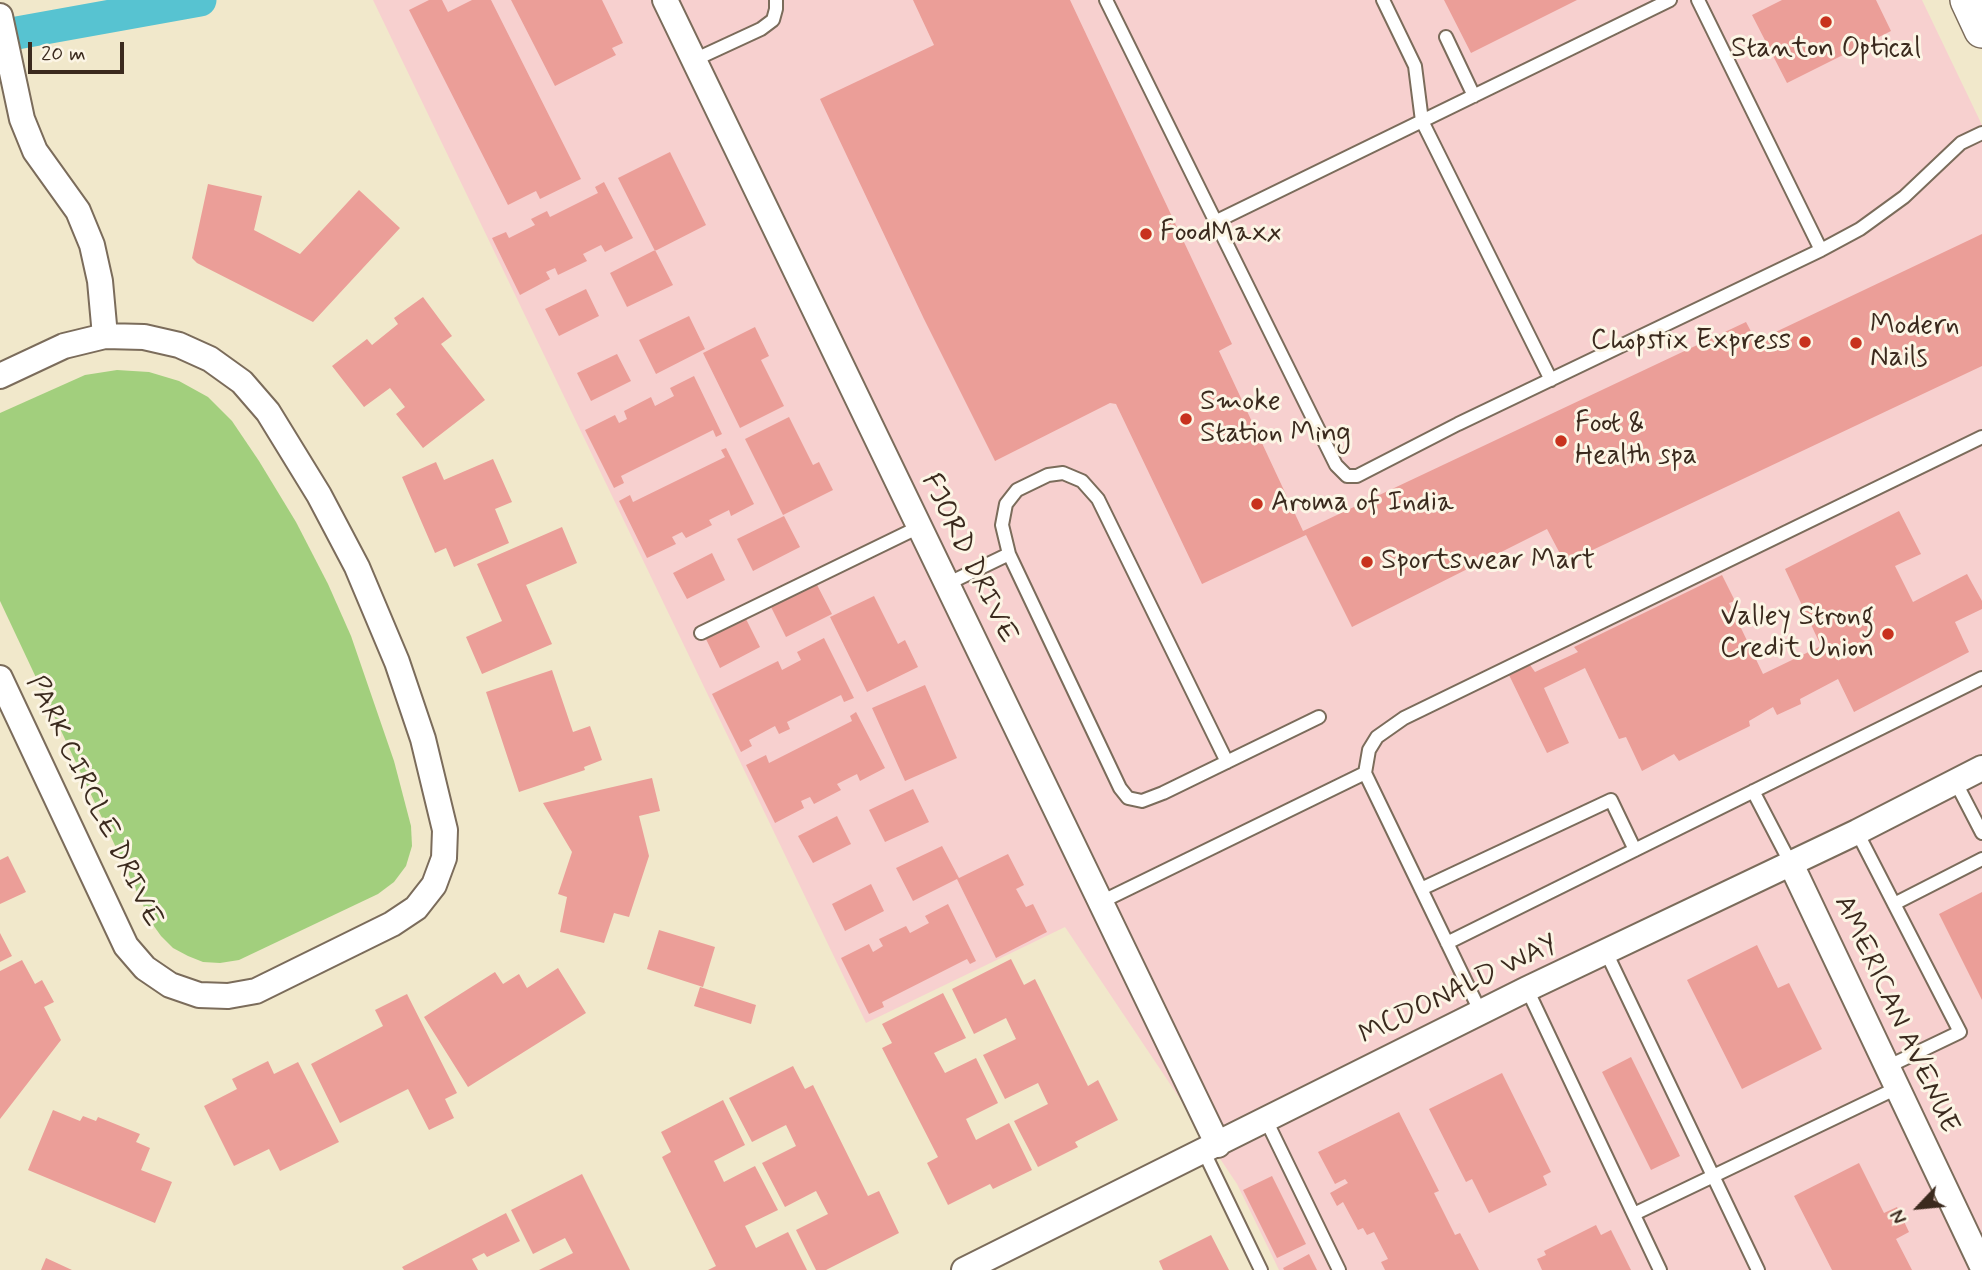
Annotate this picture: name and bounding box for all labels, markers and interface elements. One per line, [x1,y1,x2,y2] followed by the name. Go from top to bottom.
[1818,14,1834,30] marker: Stanton Optical
[32,28,128,72] scale bar
[1731,33,1921,67] place label: Stanton Optical
[41,40,86,68] text: 20 m
[1160,217,1282,251] place label: FoodMaxx
[1138,226,1154,242] marker: FoodMaxx
[1870,310,1960,376] place label: Modern Nails
[1591,325,1791,359] place label: Chopstix Express
[1797,334,1813,350] marker: Chopstix Express
[1848,335,1864,351] marker: Modern Nails
[1200,386,1351,452] place label: Smoke Station Ming
[1575,408,1697,474] place label: Foot & Health spa
[1178,411,1194,427] marker: Smoke Station Ming
[1553,433,1569,449] marker: Foot & Health spa
[912,469,1024,649] street label: FJORD DRIVE
[1271,487,1454,521] place label: Aroma of India
[1249,496,1265,512] marker: Aroma of India
[1381,545,1595,579] place label: Sportswear Mart
[1359,554,1375,570] marker: Sportswear Mart
[1720,601,1874,667] place label: Valley Strong Credit Union
[1880,626,1896,642] marker: Valley Strong Credit Union
[17,671,169,933] street label: PARK CIRCLE DRIVE
[1825,891,1965,1139] street label: AMERICAN AVENUE
[1354,928,1564,1054] street label: MCDONALD WAY
[1884,1172,1954,1242] north arrow
[1886,1205,1914,1228] text: N

